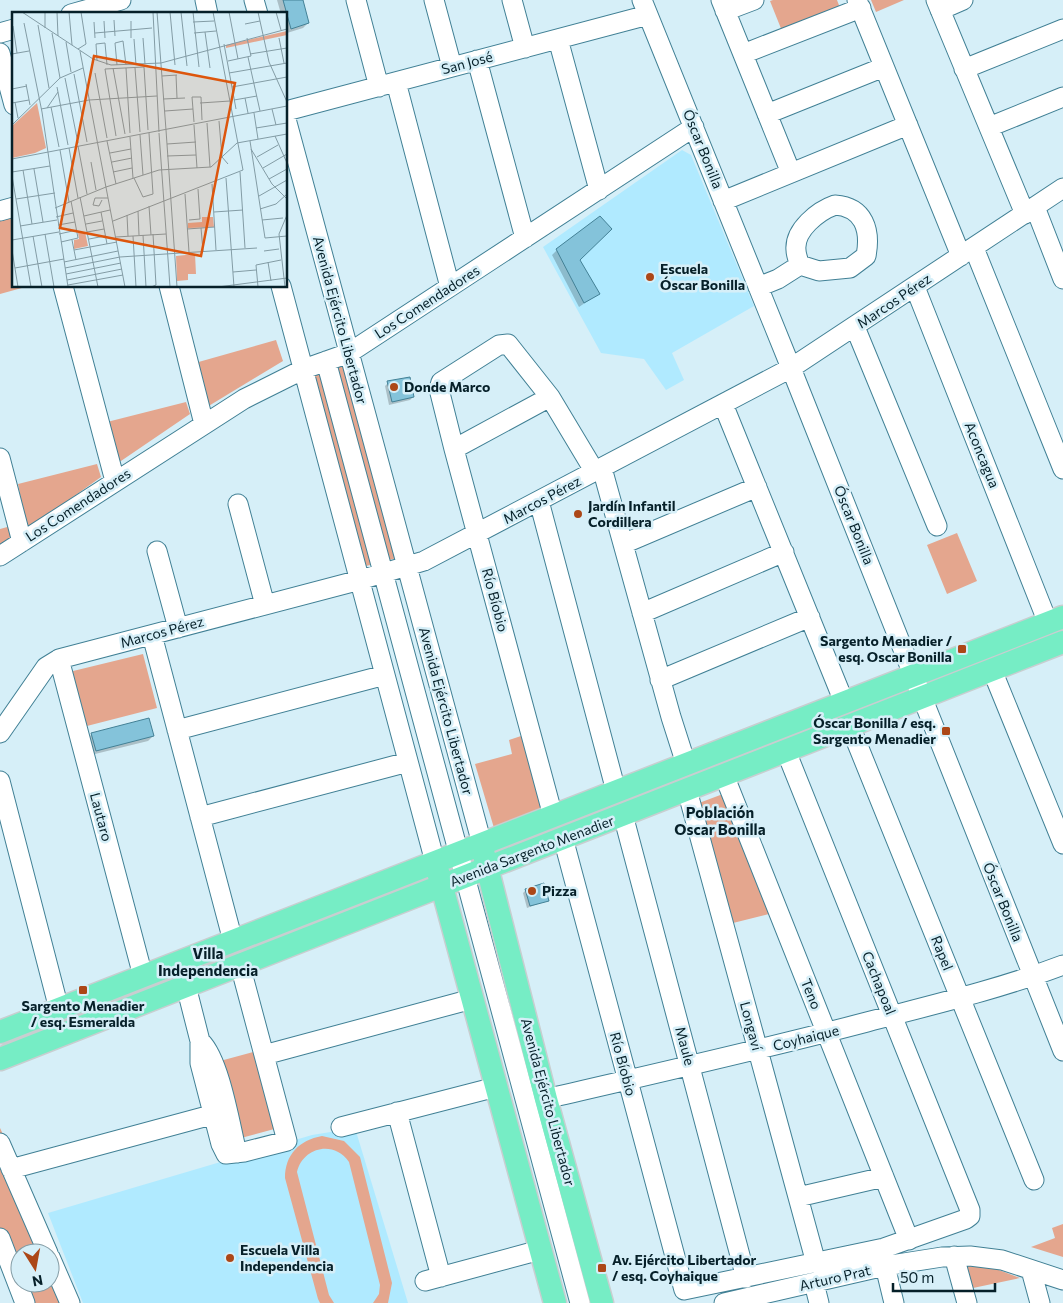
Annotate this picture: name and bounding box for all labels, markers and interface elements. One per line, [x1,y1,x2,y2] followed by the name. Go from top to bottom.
[12,12,288,288] inset map
[439,48,494,77] street label: San José
[680,107,727,191] street label: Óscar Bonilla
[310,234,371,406] street label: Avenida Ejército Libertador
[660,260,745,293] place label: Escuela Óscar Bonilla
[371,261,482,342] street label: Los Comendadores
[853,270,934,332] street label: Marcos Pérez
[644,271,656,283] marker: Escuela Óscar Bonilla
[404,378,490,395] place label: Donde Marco
[388,381,400,393] marker: Donde Marco
[962,419,1003,490] street label: Aconcagua
[22,464,133,545] street label: Los Comendadores
[500,472,584,527] street label: Marcos Pérez
[831,483,878,567] street label: Óscar Bonilla
[588,497,676,530] place label: Jardín Infantil Cordillera
[572,508,584,520] marker: Jardín Infantil Cordillera
[479,566,512,634] street label: Río Bíobio
[118,612,206,651] street label: Marcos Pérez
[416,625,477,797] street label: Avenida Ejército Libertador
[820,632,953,665] place label: Sargento Menadier / esq. Oscar Bonilla
[956,643,968,655] marker: Sargento Menadier / esq. Oscar Bonilla
[813,714,936,747] place label: Óscar Bonilla / esq. Sargento Menadier
[940,725,952,737] marker: Óscar Bonilla / esq. Sargento Menadier
[87,791,116,843] street label: Lautaro
[674,803,766,838] district label: Población Oscar Bonilla
[447,811,617,890] street label: Avenida Sargento Menadier
[980,860,1027,944] street label: Óscar Bonilla
[542,882,577,899] place label: Pizza
[526,885,538,897] marker: Pizza
[928,933,957,973] street label: Rapel
[158,944,258,979] district label: Villa Independencia
[859,949,900,1017] street label: Cachapoal
[798,976,825,1012] street label: Teno
[77,984,89,996] marker: Sargento Menadier / esq. Esmeralda
[22,997,145,1030] place label: Sargento Menadier / esq. Esmeralda
[737,1000,766,1053] street label: Longaví
[518,1016,579,1188] street label: Avenida Ejército Libertador
[771,1021,841,1054] street label: Coyhaique
[672,1025,699,1067] street label: Maule
[607,1030,640,1098] street label: Río Bíobio
[240,1241,334,1274] place label: Escuela Villa Independencia
[10,1243,60,1293] north arrow
[612,1251,757,1284] place label: Av. Ejército Libertador / esq. Coyhaique
[224,1252,236,1264] marker: Escuela Villa Independencia
[893,1260,996,1292] scale bar
[798,1261,872,1294] street label: Arturo Prat
[596,1262,608,1274] marker: Av. Ejército Libertador / esq. Coyhaique
[900,1268,934,1286] text: 50 m
[31,1272,44,1291] text: N

